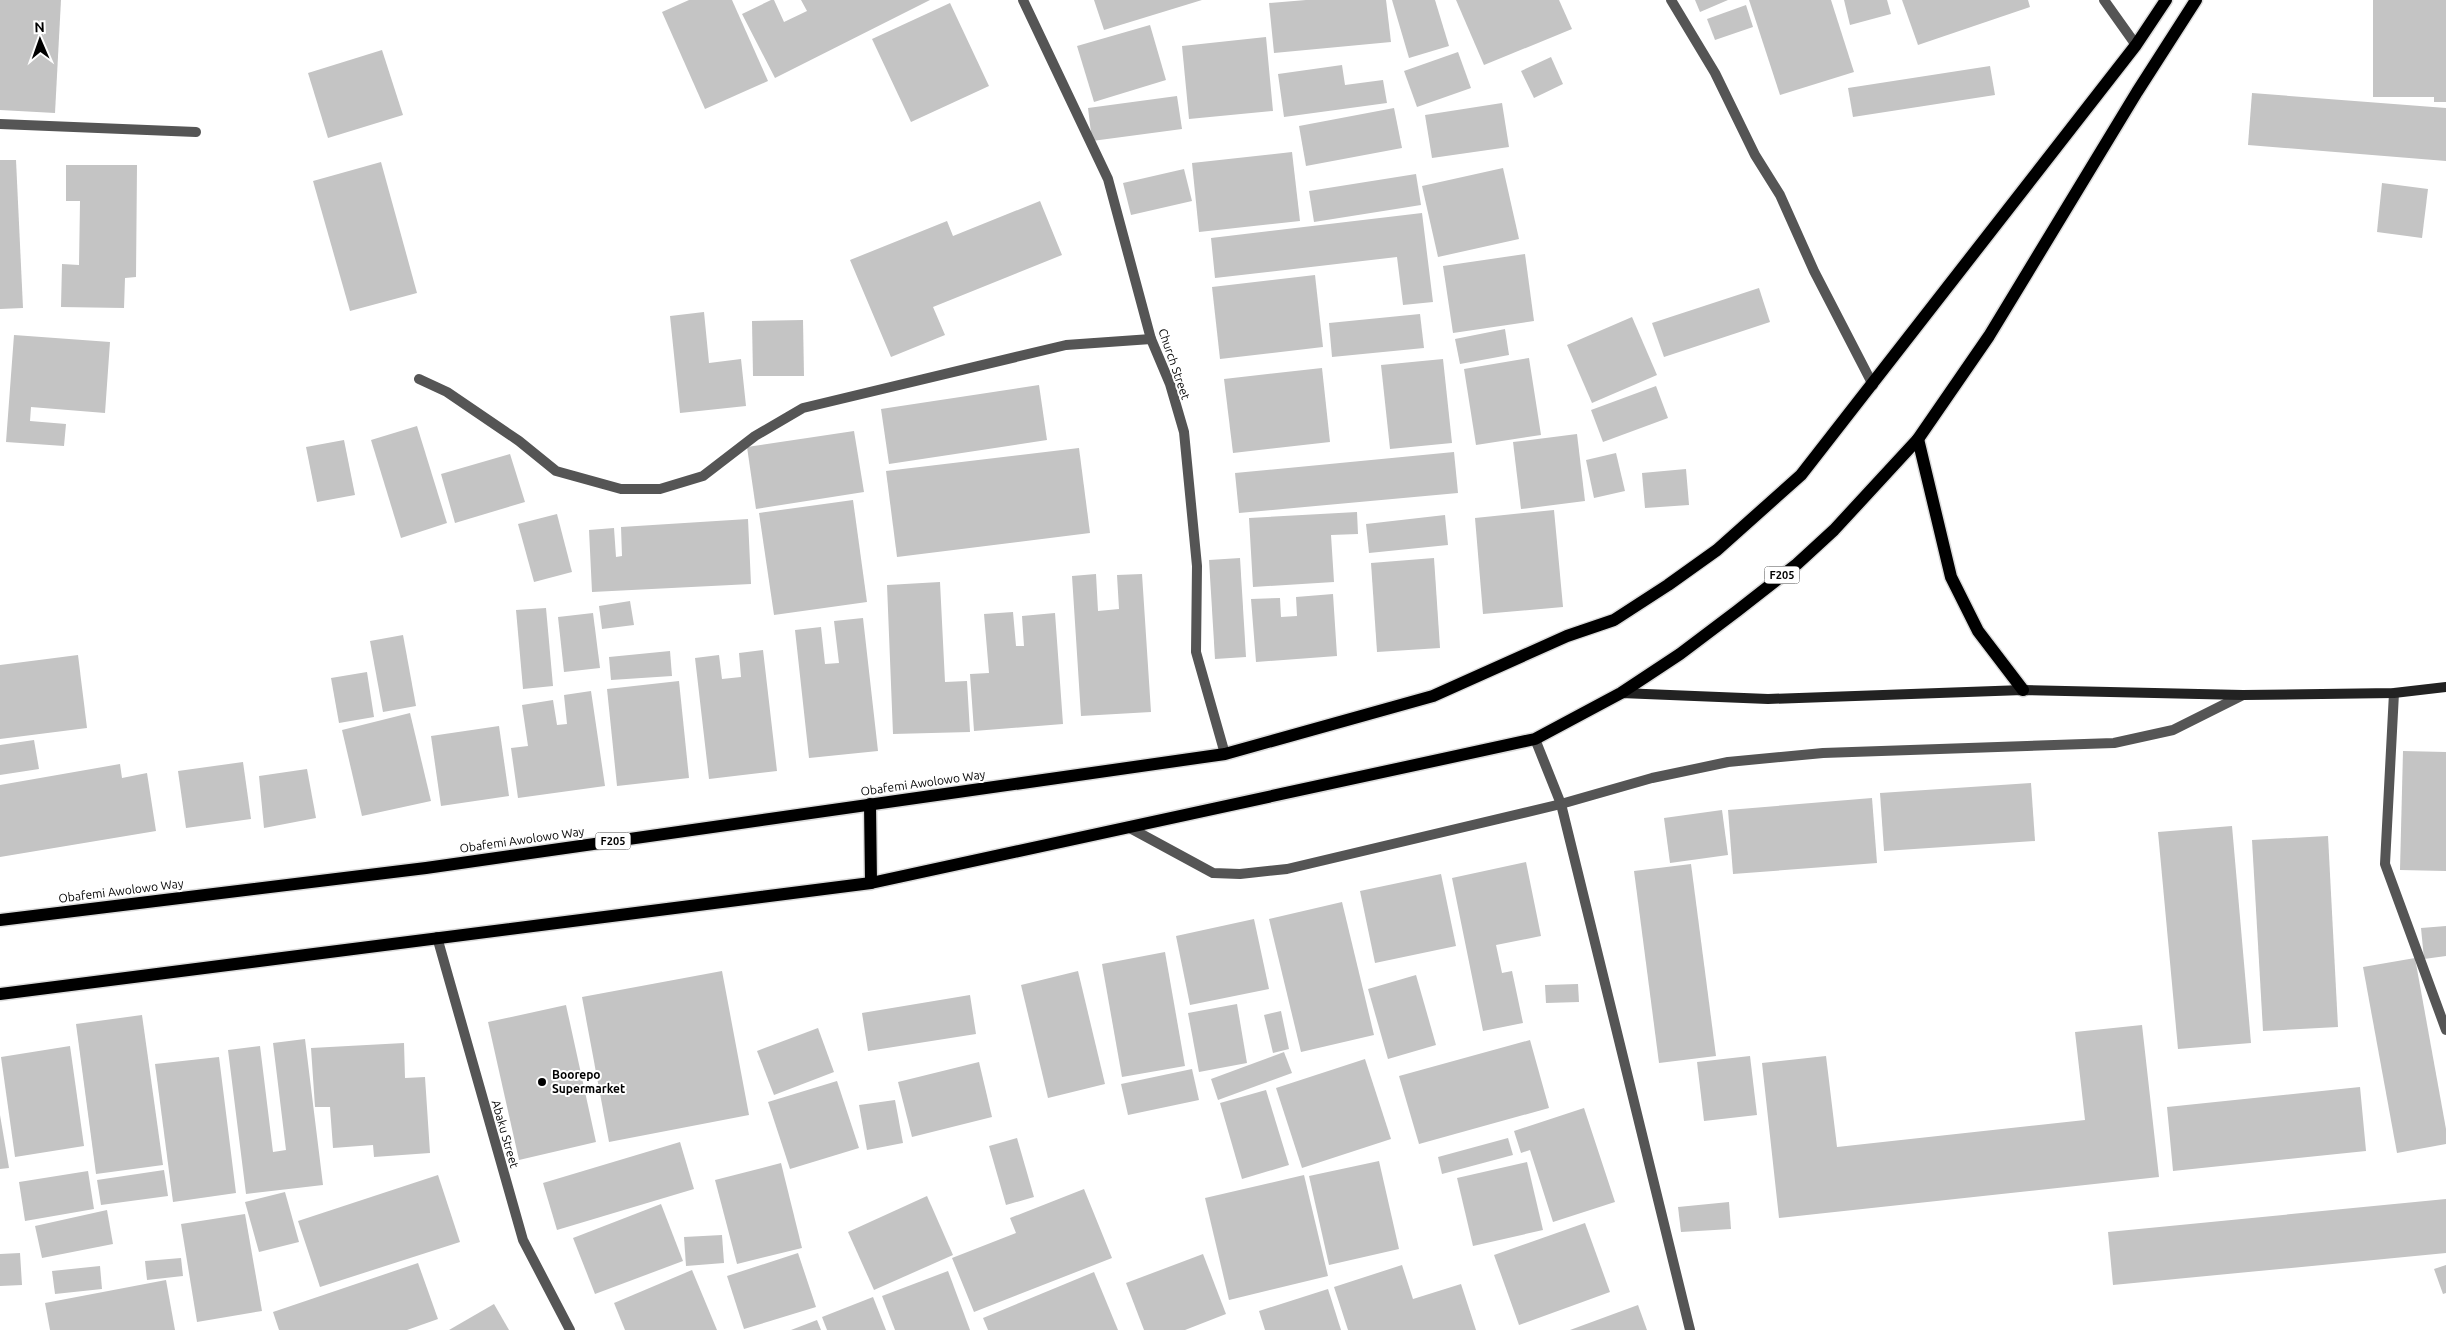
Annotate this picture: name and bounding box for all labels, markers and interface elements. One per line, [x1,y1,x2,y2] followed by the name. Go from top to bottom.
[15,15,65,65] north arrow
[34,19,45,35] text: N
[1156,327,1193,401] street label: Church Street
[1764,566,1800,584] road number: F205
[860,767,986,798] street label: Obafemi Awolowo Way
[459,824,585,855] street label: Obafemi Awolowo Way
[596,832,630,849] road number: F205
[58,876,184,905] street label: Obafemi Awolowo Way
[552,1068,625,1095] place label: Boorepo Supermarket
[536,1076,548,1088] marker: Boorepo Supermarket
[490,1098,521,1170] street label: Abaku Street

